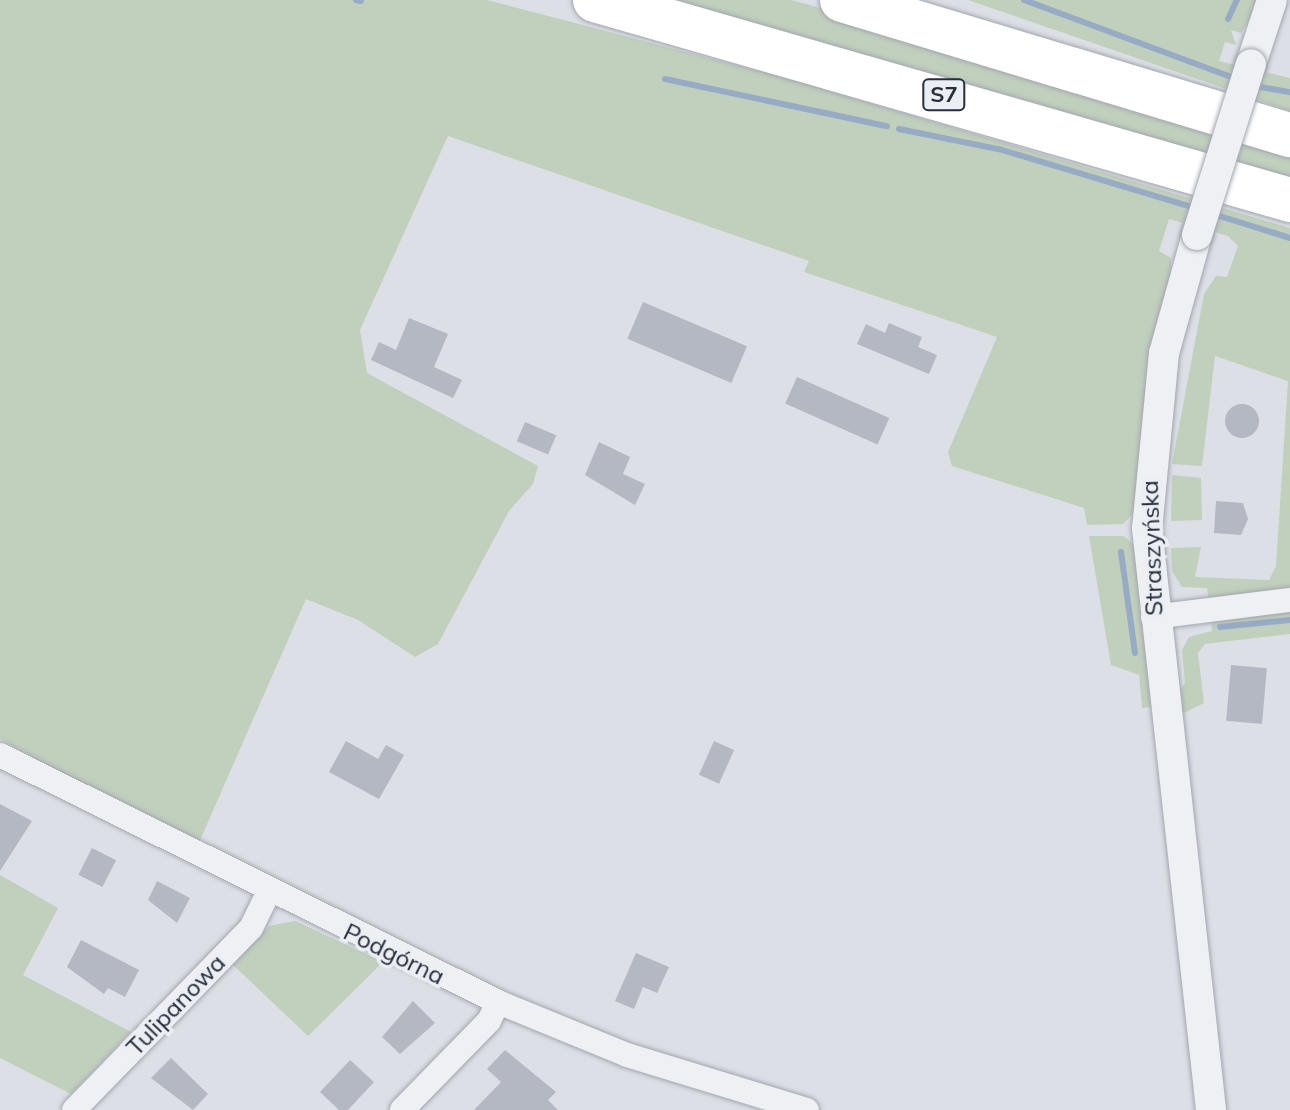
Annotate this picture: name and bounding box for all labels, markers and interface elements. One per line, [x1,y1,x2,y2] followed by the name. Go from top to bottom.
[922,77,966,113] road number: S7
[1135,480,1169,616] street label: Straszyńska
[339,917,449,991] street label: Podgórna
[121,948,231,1062] street label: Tulipanowa

